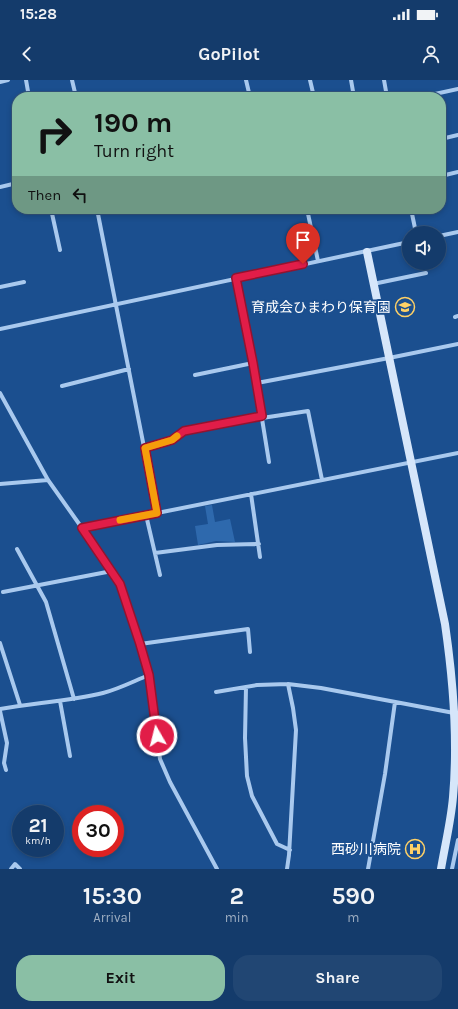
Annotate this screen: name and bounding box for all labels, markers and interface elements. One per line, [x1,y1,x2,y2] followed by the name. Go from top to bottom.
[20,5,57,23] text: 15:28
[16,43,38,65] icon: back
[198,43,260,65] text: GoPilot
[420,43,442,65] icon: person
[94,106,172,139] text: 190 m
[28,108,80,160] icon: right
[94,140,174,162] text: Turn right
[69,184,91,206] icon: left
[28,186,61,204] text: Then
[286,223,320,264] pin
[402,226,446,270] map controls
[402,226,446,270] button: sound
[292,229,314,251] icon: arrive
[394,296,416,318] school or university icon: 育成会ひまわり保育園
[251,299,391,316] place label: 育成会ひまわり保育園
[136,715,178,757] position arrow
[72,805,124,857] speed limit sign: 30
[28,814,48,837] text: 21
[25,835,51,847] text: km/h
[404,838,426,860] hospital icon: 西砂川病院
[331,841,401,858] place label: 西砂川病院
[83,882,142,910] text: 15:30
[229,882,244,910] text: 2
[331,882,375,910] text: 590
[93,910,131,925] text: Arrival
[225,910,249,925] text: min
[347,910,359,925] text: m
[16,955,225,1001] button: Exit
[233,955,442,1001] button: Share

